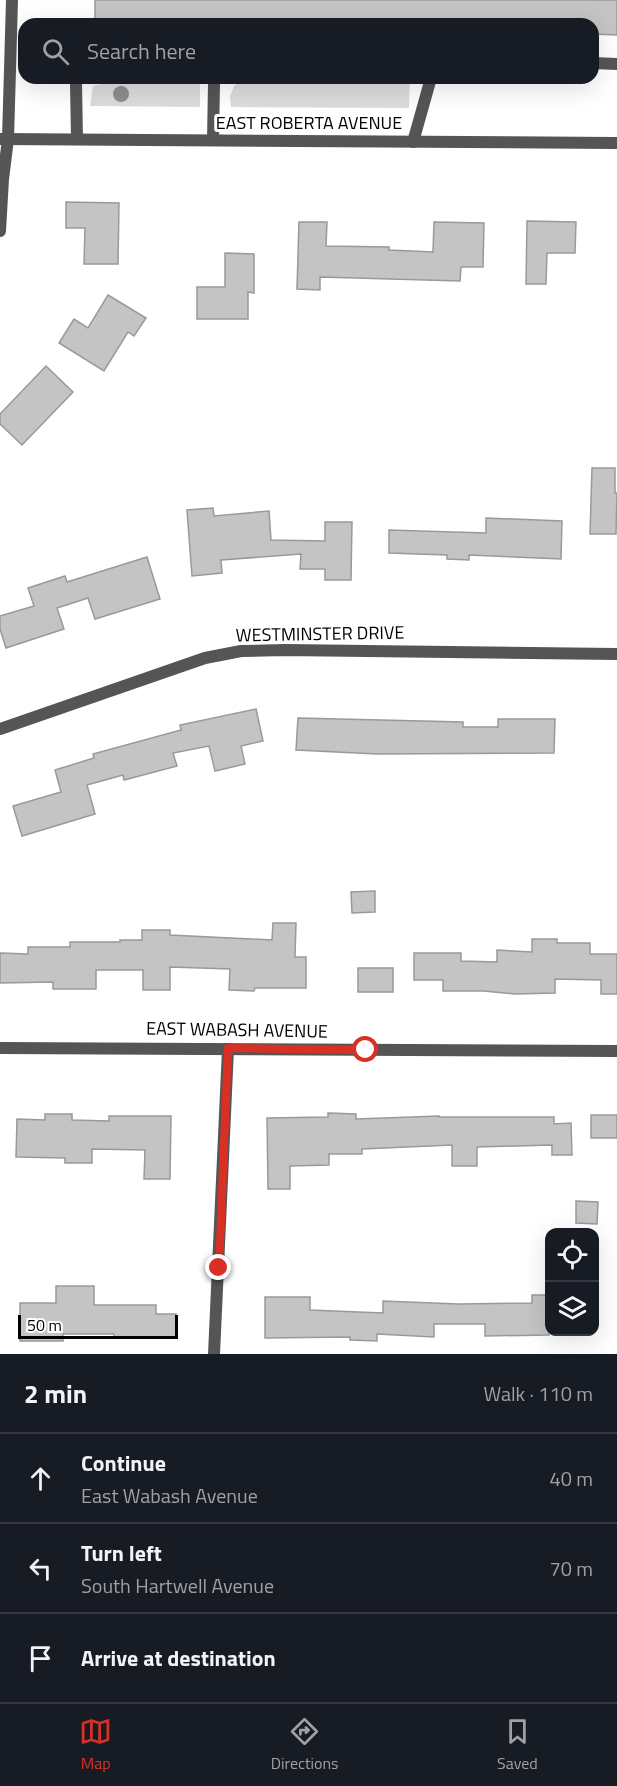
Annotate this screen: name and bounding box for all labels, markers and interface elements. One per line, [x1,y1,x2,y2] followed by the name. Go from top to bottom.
[18,18,599,84] search box
[87,34,196,68] text: Search here
[39,35,72,68] icon: search
[216,109,402,136] street label: EAST ROBERTA AVENUE
[235,619,405,648] street label: WESTMINSTER DRIVE
[146,1014,328,1045] street label: EAST WABASH AVENUE
[352,1036,378,1062] route start
[545,1228,599,1336] map controls
[545,1228,599,1282] button: locate
[205,1254,231,1280] route end
[545,1282,599,1336] button: layers
[18,1312,178,1340] scale bar
[27,1313,62,1337] text: 50 m
[24,1374,87,1413] text: 2 min
[484,1378,593,1409] text: Walk · 110 m
[81,1446,166,1480] text: Continue
[24,1462,57,1495] icon: ahead
[549,1463,593,1494] text: 40 m
[81,1480,258,1511] text: East Wabash Avenue
[81,1536,162,1570] text: Turn left
[24,1552,57,1585] icon: left
[549,1553,593,1584] text: 70 m
[81,1570,274,1601] text: South Hartwell Avenue
[81,1641,276,1675] text: Arrive at destination
[24,1642,57,1675] icon: arrive
[79,1715,112,1775] tab: Map
[271,1715,339,1775] tab: Directions
[497,1715,538,1775] tab: Saved

